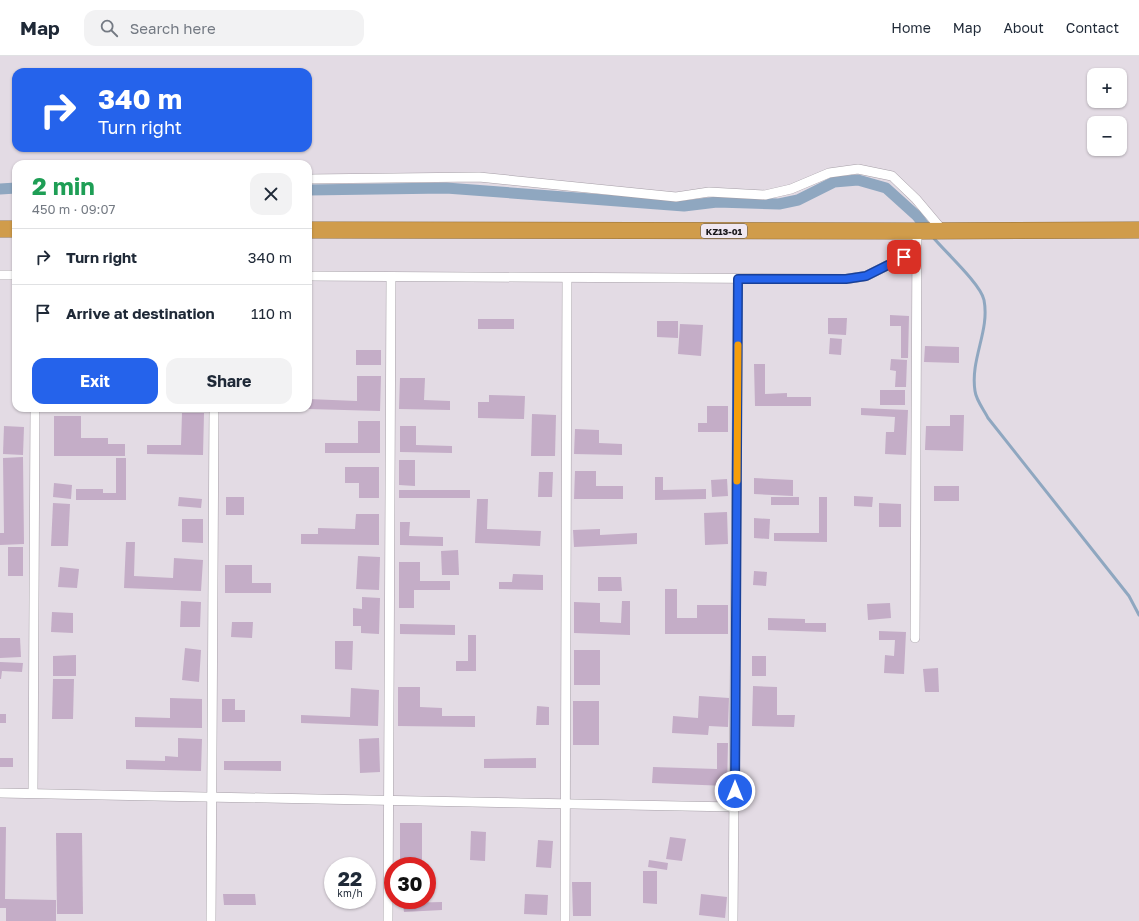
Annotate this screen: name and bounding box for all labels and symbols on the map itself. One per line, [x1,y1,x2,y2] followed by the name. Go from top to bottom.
[701,224,747,238] road number: KZ13-01
[887,240,921,274] pin
[714,770,756,812] position arrow
[384,857,436,909] speed limit sign: 30

